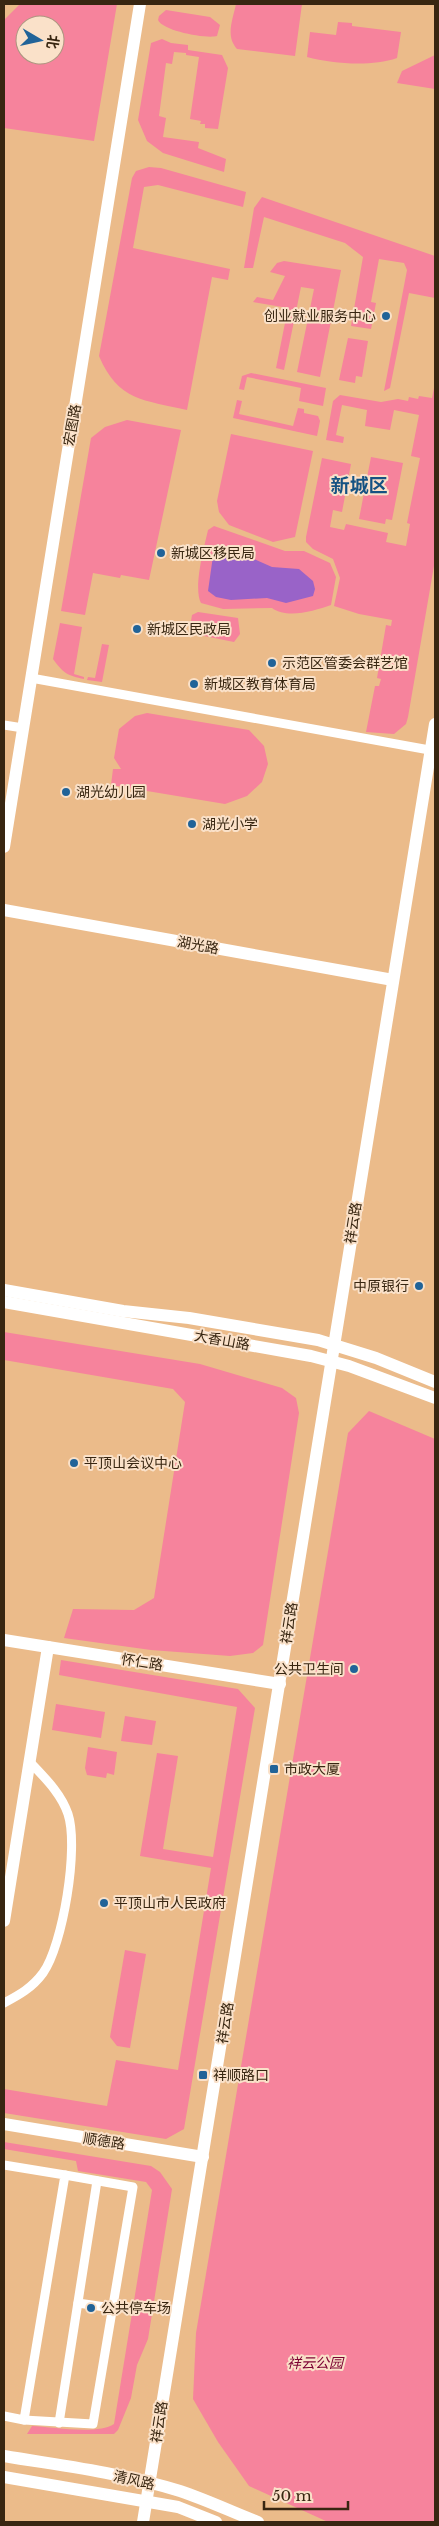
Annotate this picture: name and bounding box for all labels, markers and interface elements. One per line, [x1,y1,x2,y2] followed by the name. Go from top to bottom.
[15,15,65,65] north arrow
[43,34,63,50] text: 北
[264,307,376,325] place label: 创业就业服务中心
[380,310,392,322] marker: 创业就业服务中心
[59,403,85,447] street label: 宏图路
[330,474,388,497] district label: 新城区
[171,544,255,562] place label: 新城区移民局
[155,547,167,559] marker: 新城区移民局
[147,620,231,638] place label: 新城区民政局
[131,623,143,635] marker: 新城区民政局
[282,654,408,672] place label: 示范区管委会群艺馆
[266,657,278,669] marker: 示范区管委会群艺馆
[204,675,316,693] place label: 新城区教育体育局
[188,678,200,690] marker: 新城区教育体育局
[76,783,146,801] place label: 湖光幼儿园
[60,786,72,798] marker: 湖光幼儿园
[202,815,258,833] place label: 湖光小学
[186,818,198,830] marker: 湖光小学
[176,932,220,958] street label: 湖光路
[341,1201,365,1245] street label: 祥云路
[353,1277,409,1295] place label: 中原银行
[413,1280,425,1292] marker: 中原银行
[193,1326,251,1354] street label: 大香山路
[84,1454,182,1472] place label: 平顶山会议中心
[68,1457,80,1469] marker: 平顶山会议中心
[277,1601,301,1645] street label: 祥云路
[120,1650,164,1674] street label: 怀仁路
[274,1660,344,1678] place label: 公共卫生间
[348,1663,360,1675] marker: 公共卫生间
[284,1760,340,1778] place label: 市政大厦
[268,1763,280,1775] marker: 市政大厦
[114,1894,226,1912] place label: 平顶山市人民政府
[98,1897,110,1909] marker: 平顶山市人民政府
[213,2001,237,2045] street label: 祥云路
[213,2066,269,2084] place label: 祥顺路口
[197,2069,209,2081] marker: 祥顺路口
[82,2129,126,2153] street label: 顺德路
[101,2299,171,2317] place label: 公共停车场
[85,2302,97,2314] marker: 公共停车场
[287,2354,345,2372] park label: 祥云公园
[147,2400,171,2444] street label: 祥云路
[112,2467,156,2493] street label: 清风路
[264,2478,348,2510] scale bar
[272,2486,312,2505] text: 50 m

